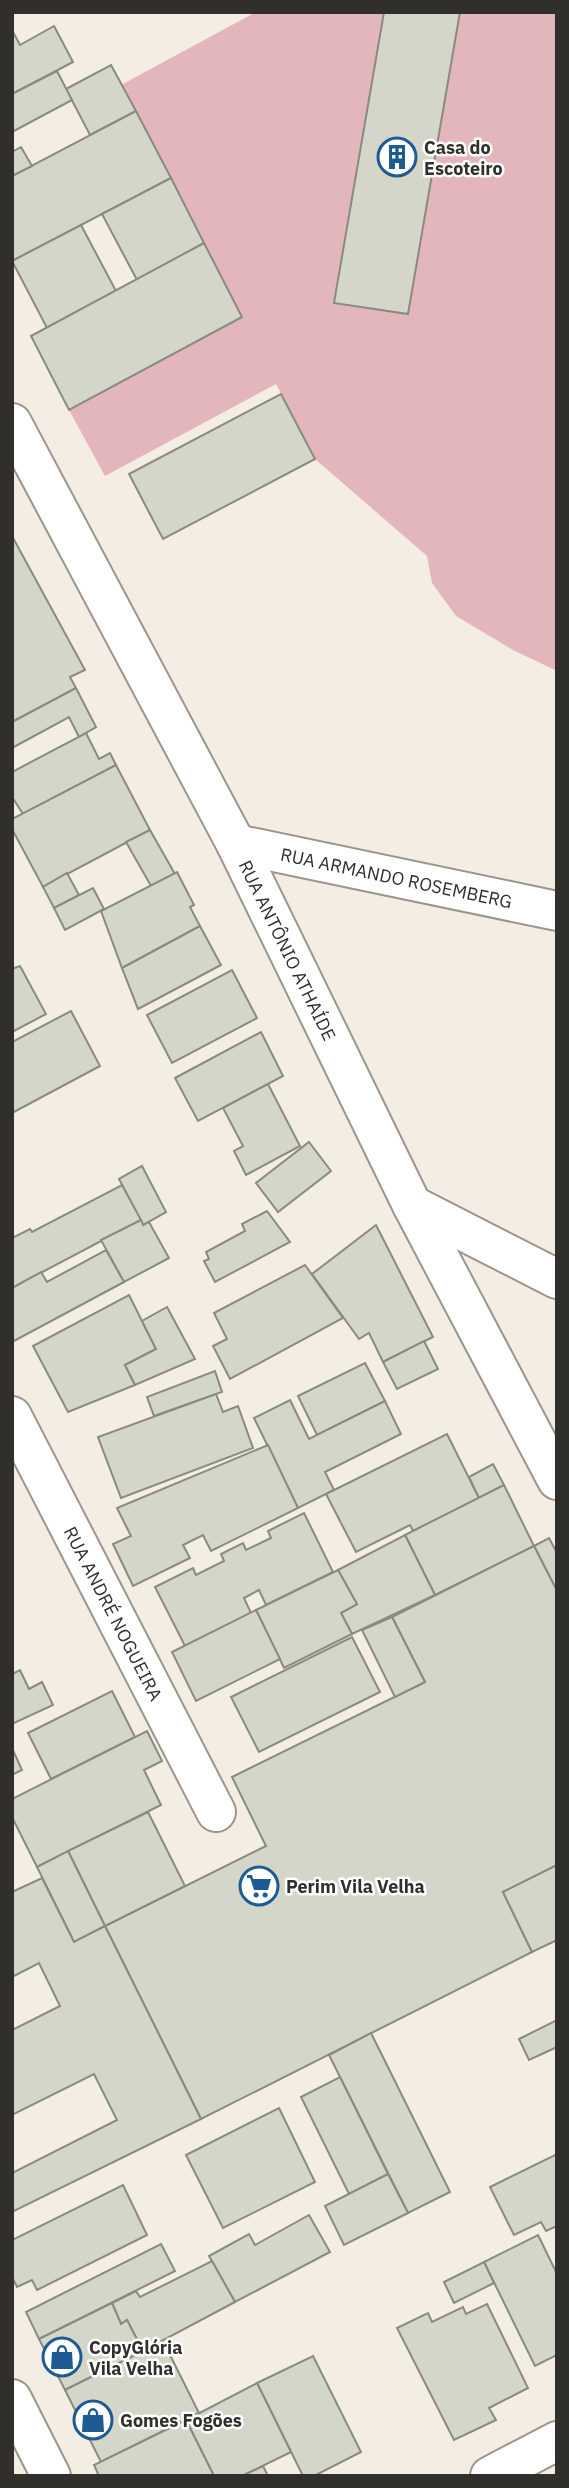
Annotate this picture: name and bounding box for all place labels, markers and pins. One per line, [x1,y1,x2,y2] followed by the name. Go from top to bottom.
[376,136,418,178] building icon: Casa do Escoteiro
[424,136,503,180] place label: Casa do Escoteiro
[238,1865,280,1907] supermarket icon: Perim Vila Velha
[286,1875,425,1898] place label: Perim Vila Velha
[41,2336,83,2378] shop icon: CopyGlória Vila Velha
[89,2336,182,2380] place label: CopyGlória Vila Velha
[72,2399,114,2441] shop icon: Gomes Fogões
[120,2409,242,2432] place label: Gomes Fogões

